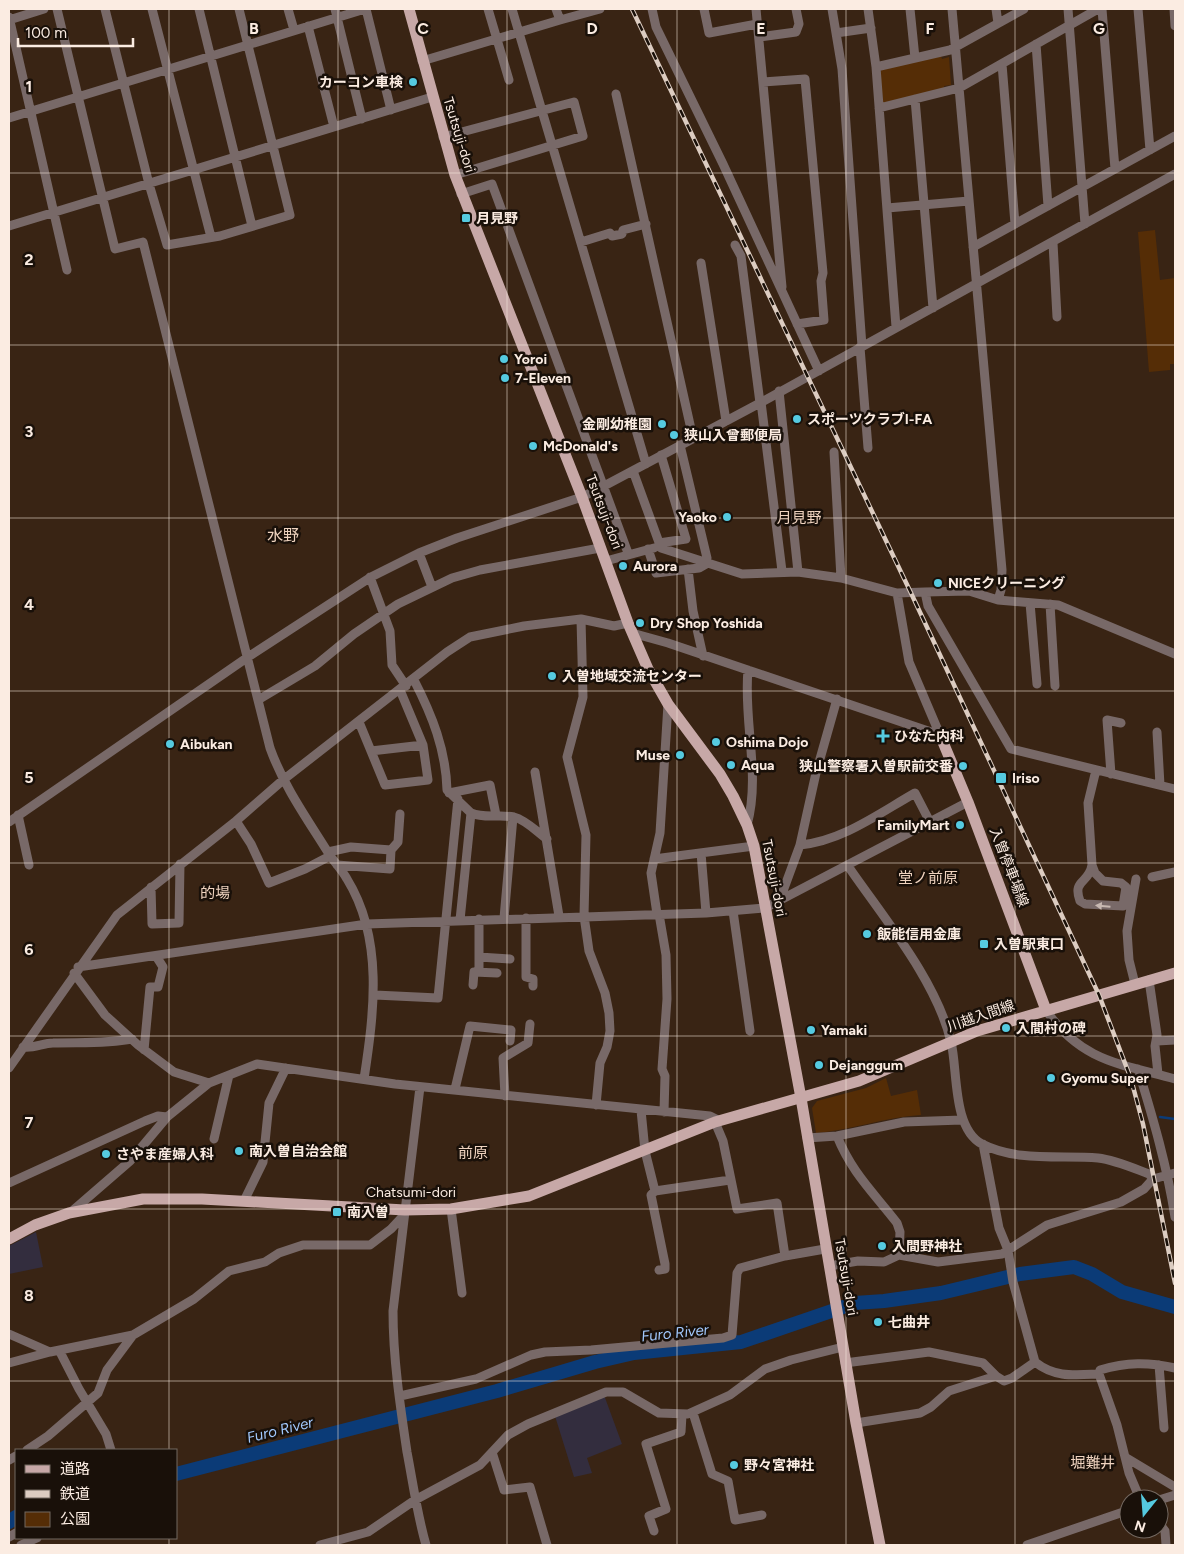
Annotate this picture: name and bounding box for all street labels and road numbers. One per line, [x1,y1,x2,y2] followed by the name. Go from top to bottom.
[439,95,479,175] street label: Tsutsuji-dori
[582,472,626,552] street label: Tsutsuji-dori
[986,825,1032,909] street label: 入曽停車場線
[758,838,790,918] street label: Tsutsuji-dori
[945,997,1017,1035] street label: 川越入間線
[366,1184,456,1201] street label: Chatsumi-dori
[831,1237,861,1317] street label: Tsutsuji-dori

